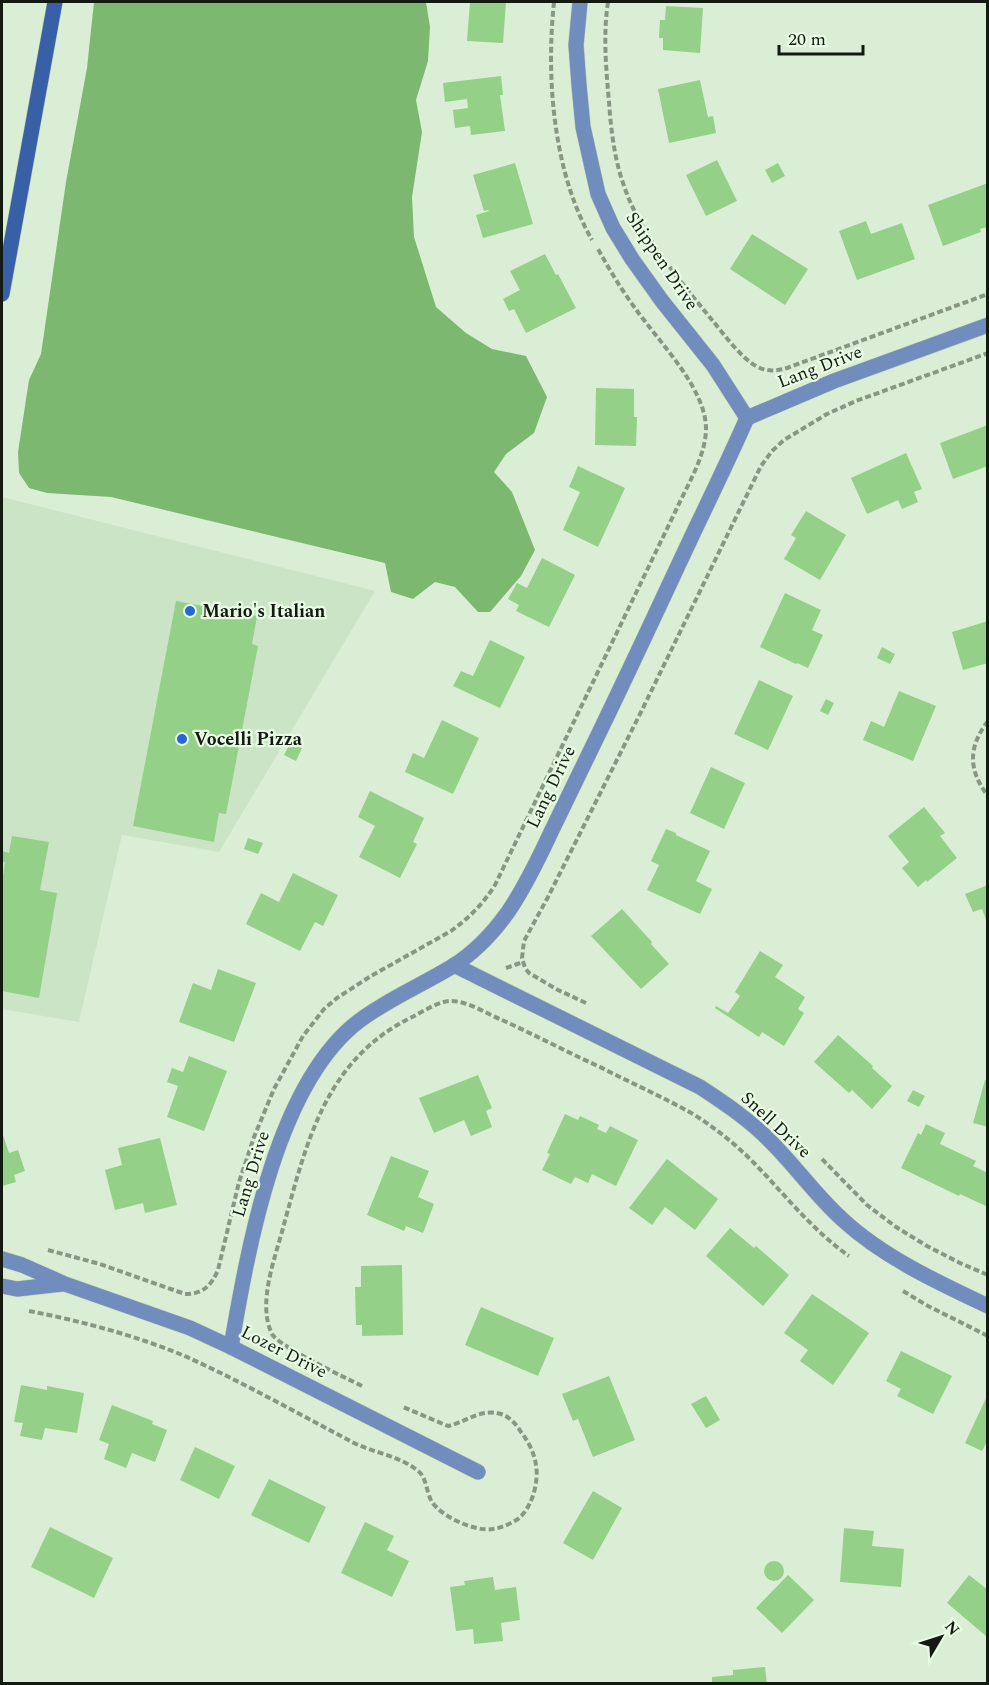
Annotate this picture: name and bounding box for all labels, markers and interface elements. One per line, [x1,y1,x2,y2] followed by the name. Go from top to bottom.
[779,18,863,56] scale bar
[788,26,826,53] text: 20 m
[619,206,705,316] street label: Shippen Drive
[774,338,866,396] street label: Lang Drive
[202,598,325,625] place label: Mario's Italian
[183,604,197,618] marker: Mario's Italian
[194,726,303,753] place label: Vocelli Pizza
[175,732,189,746] marker: Vocelli Pizza
[519,741,583,833] street label: Lang Drive
[735,1085,817,1165] street label: Snell Drive
[225,1128,277,1220] street label: Lang Drive
[236,1319,332,1385] street label: Lozer Drive
[911,1607,971,1667] north arrow
[938,1616,965,1641] text: N

